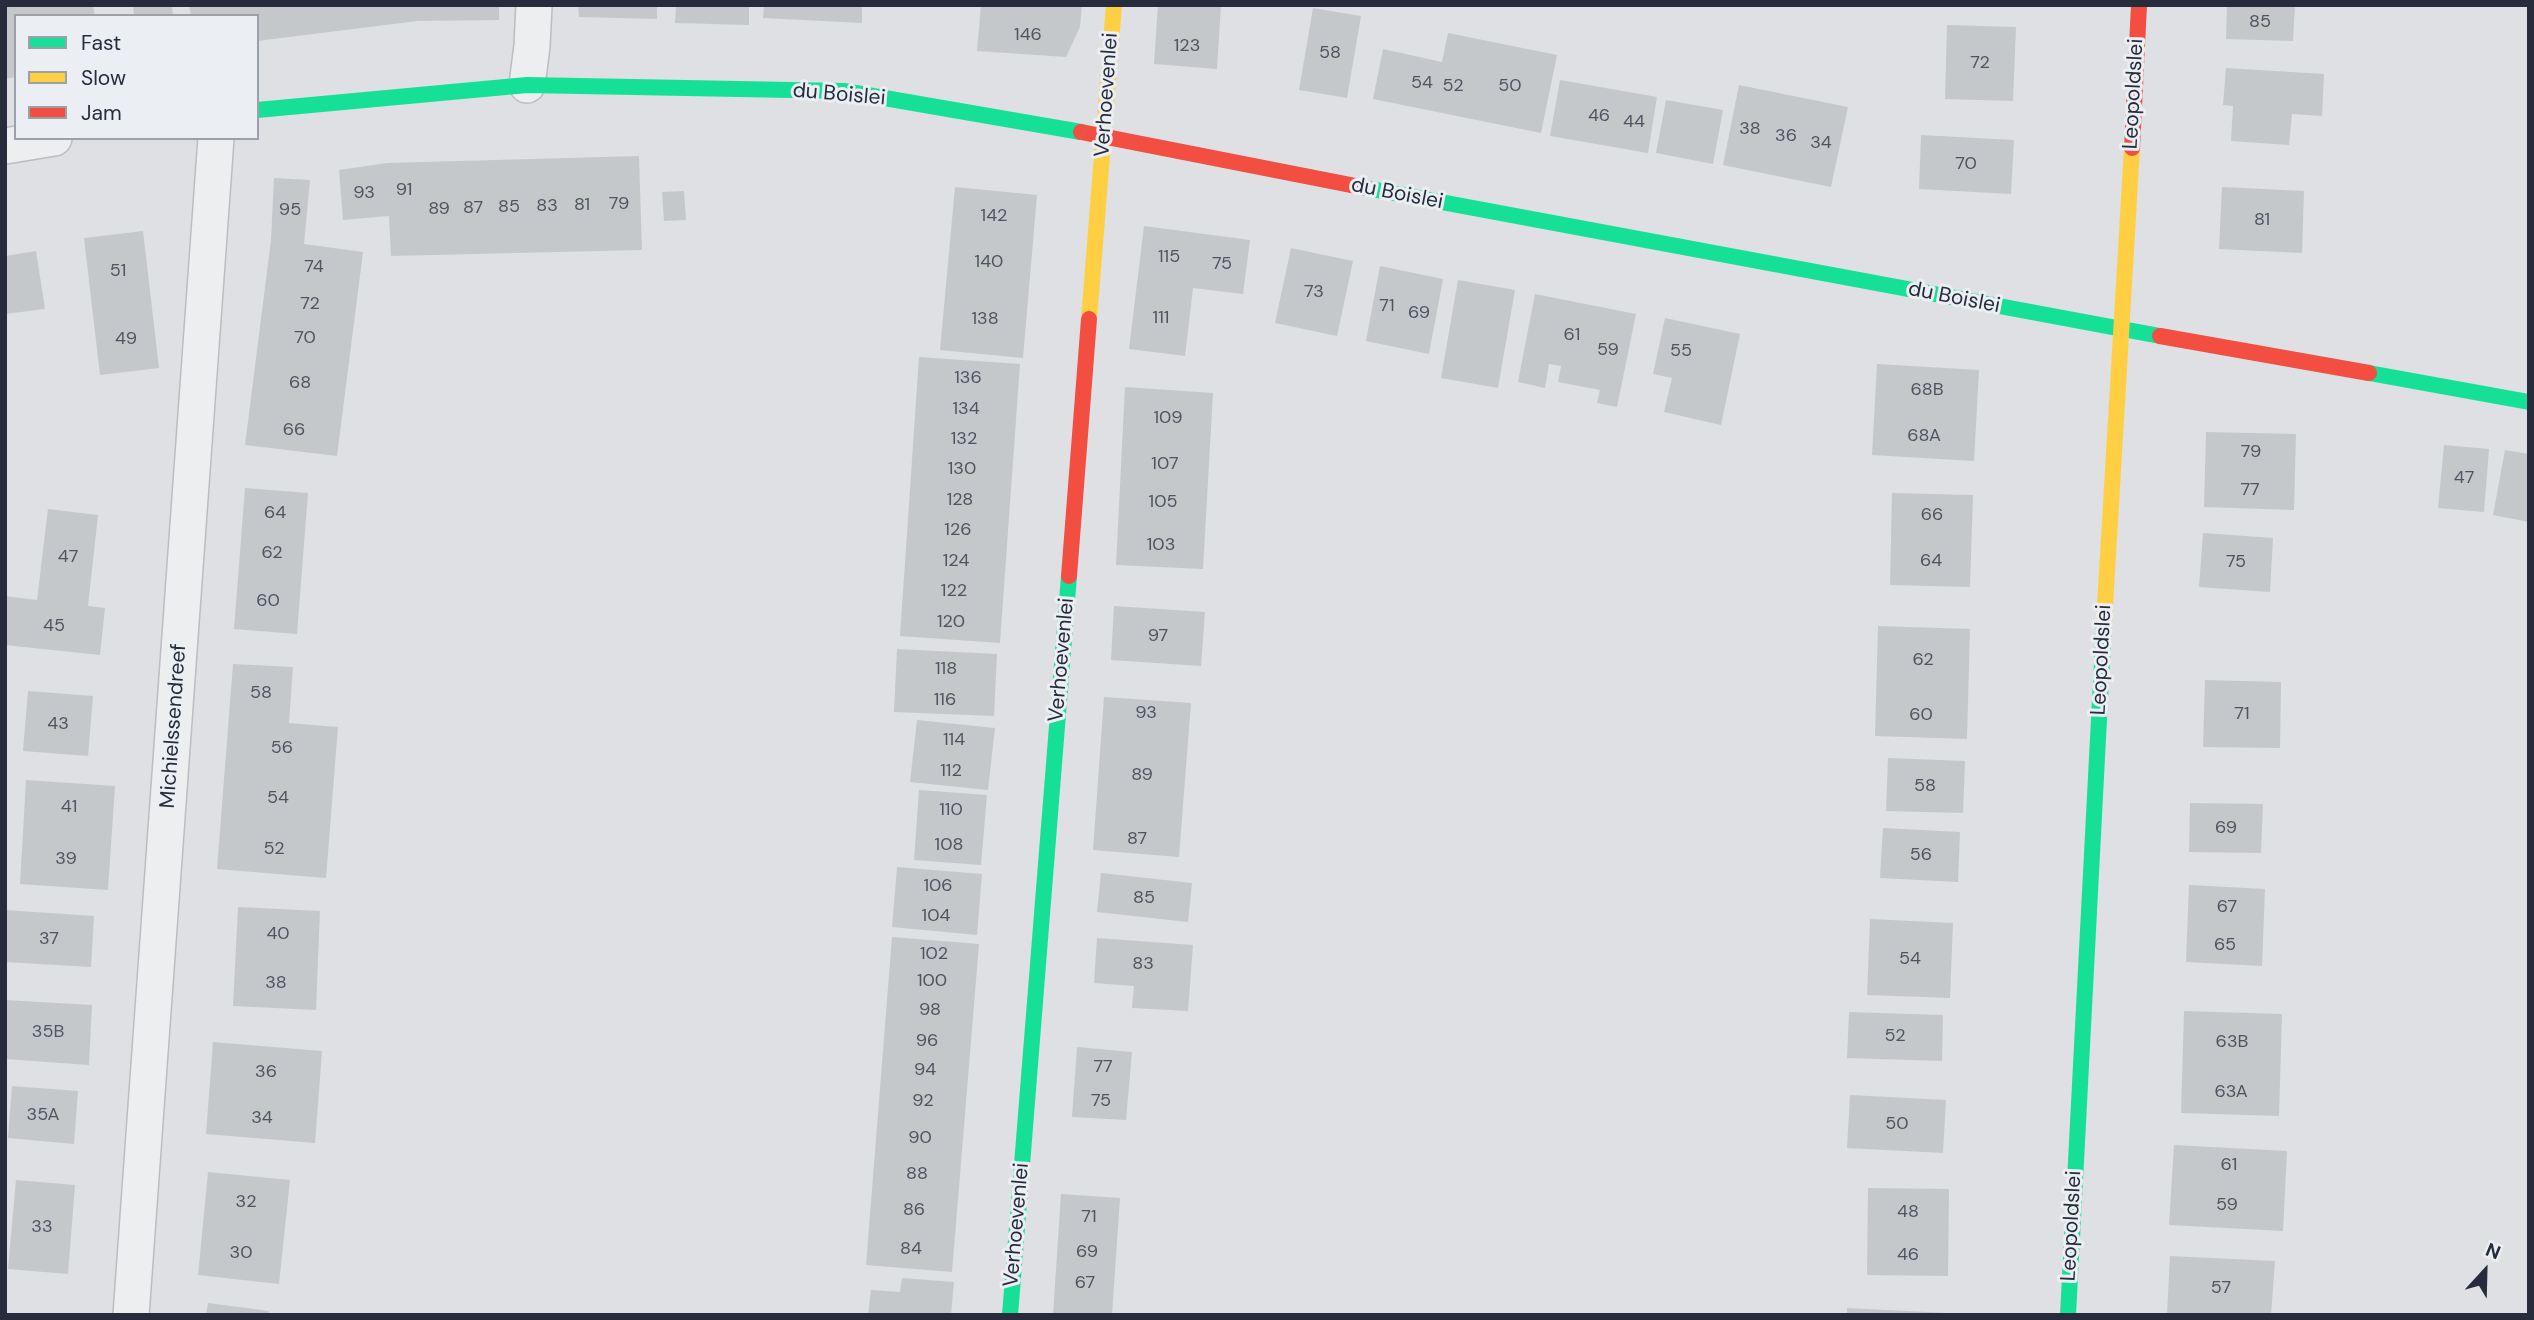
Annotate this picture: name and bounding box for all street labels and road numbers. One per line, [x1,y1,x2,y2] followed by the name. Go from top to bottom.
[1090,32,1124,158] street label: Verhoevenlei
[2119,38,2149,150] street label: Leopoldslei
[792,78,886,112] street label: du Boislei
[1349,173,1445,215] street label: du Boislei
[1906,277,2002,319] street label: du Boislei
[1044,597,1080,723] street label: Verhoevenlei
[2087,604,2117,716] street label: Leopoldslei
[156,643,192,809] street label: Michielssendreef
[999,1162,1035,1288] street label: Verhoevenlei
[2057,1170,2087,1282] street label: Leopoldslei

